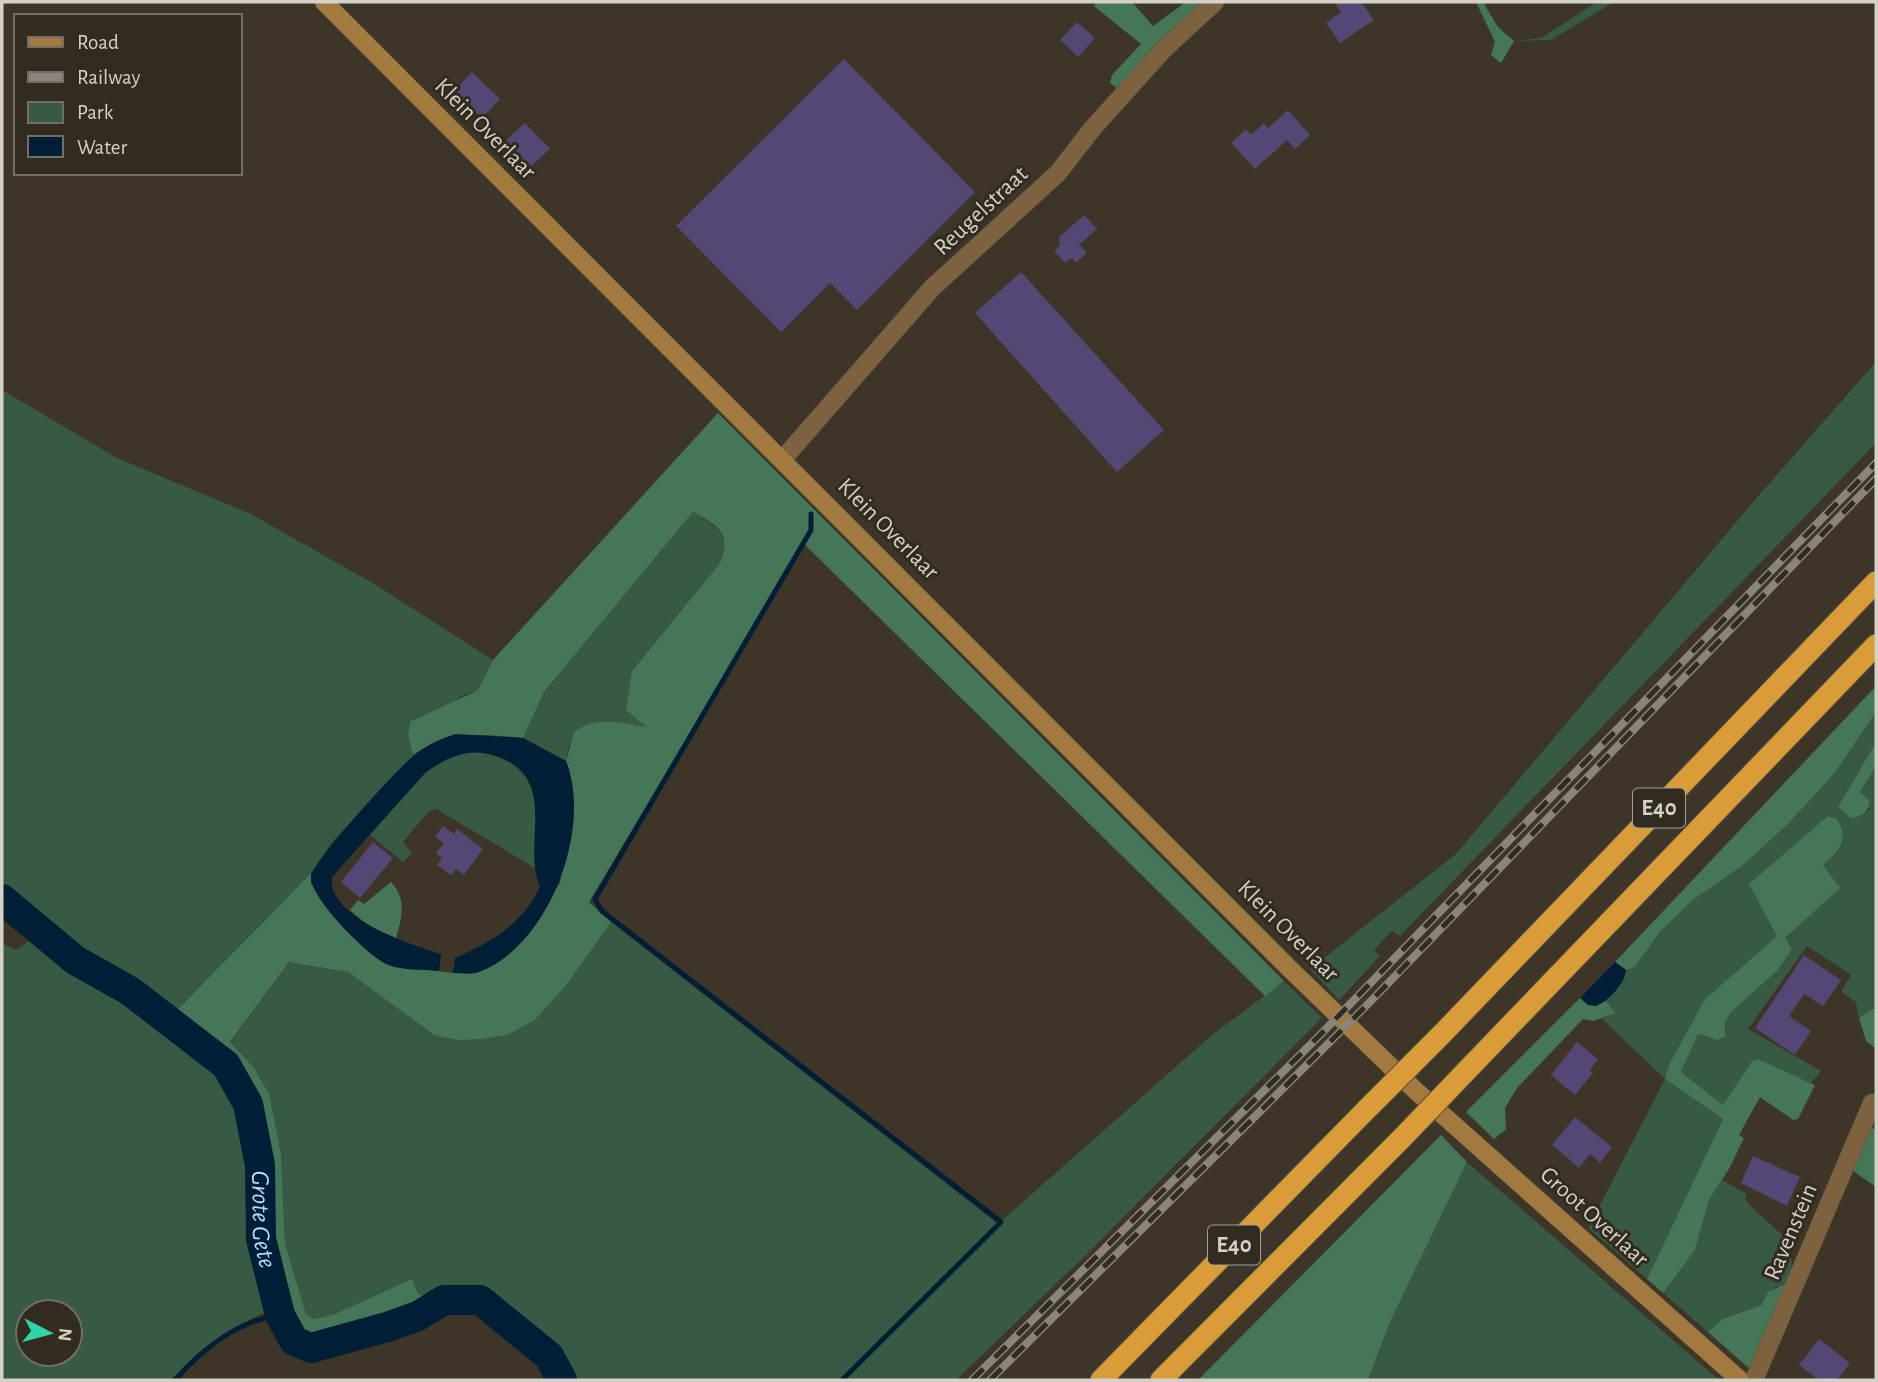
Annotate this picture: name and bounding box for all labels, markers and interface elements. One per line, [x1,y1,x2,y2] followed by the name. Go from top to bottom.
[14,14,242,175] legend
[77,32,119,53] text: Road
[77,67,140,88] text: Railway
[430,74,540,184] street label: Klein Overlaar
[77,102,114,123] text: Park
[77,137,127,158] text: Water
[930,162,1033,260] street label: Reugelstraat
[833,474,943,584] street label: Klein Overlaar
[1633,788,1685,828] road number: E40
[1233,876,1343,986] street label: Klein Overlaar
[1535,1162,1653,1272] street label: Groot Overlaar
[247,1170,281,1271] water label: Grote Gete
[1760,1180,1822,1284] street label: Ravenstein
[1208,1226,1260,1264] road number: E40
[14,1298,84,1368] north arrow
[54,1327,75,1342] text: N

